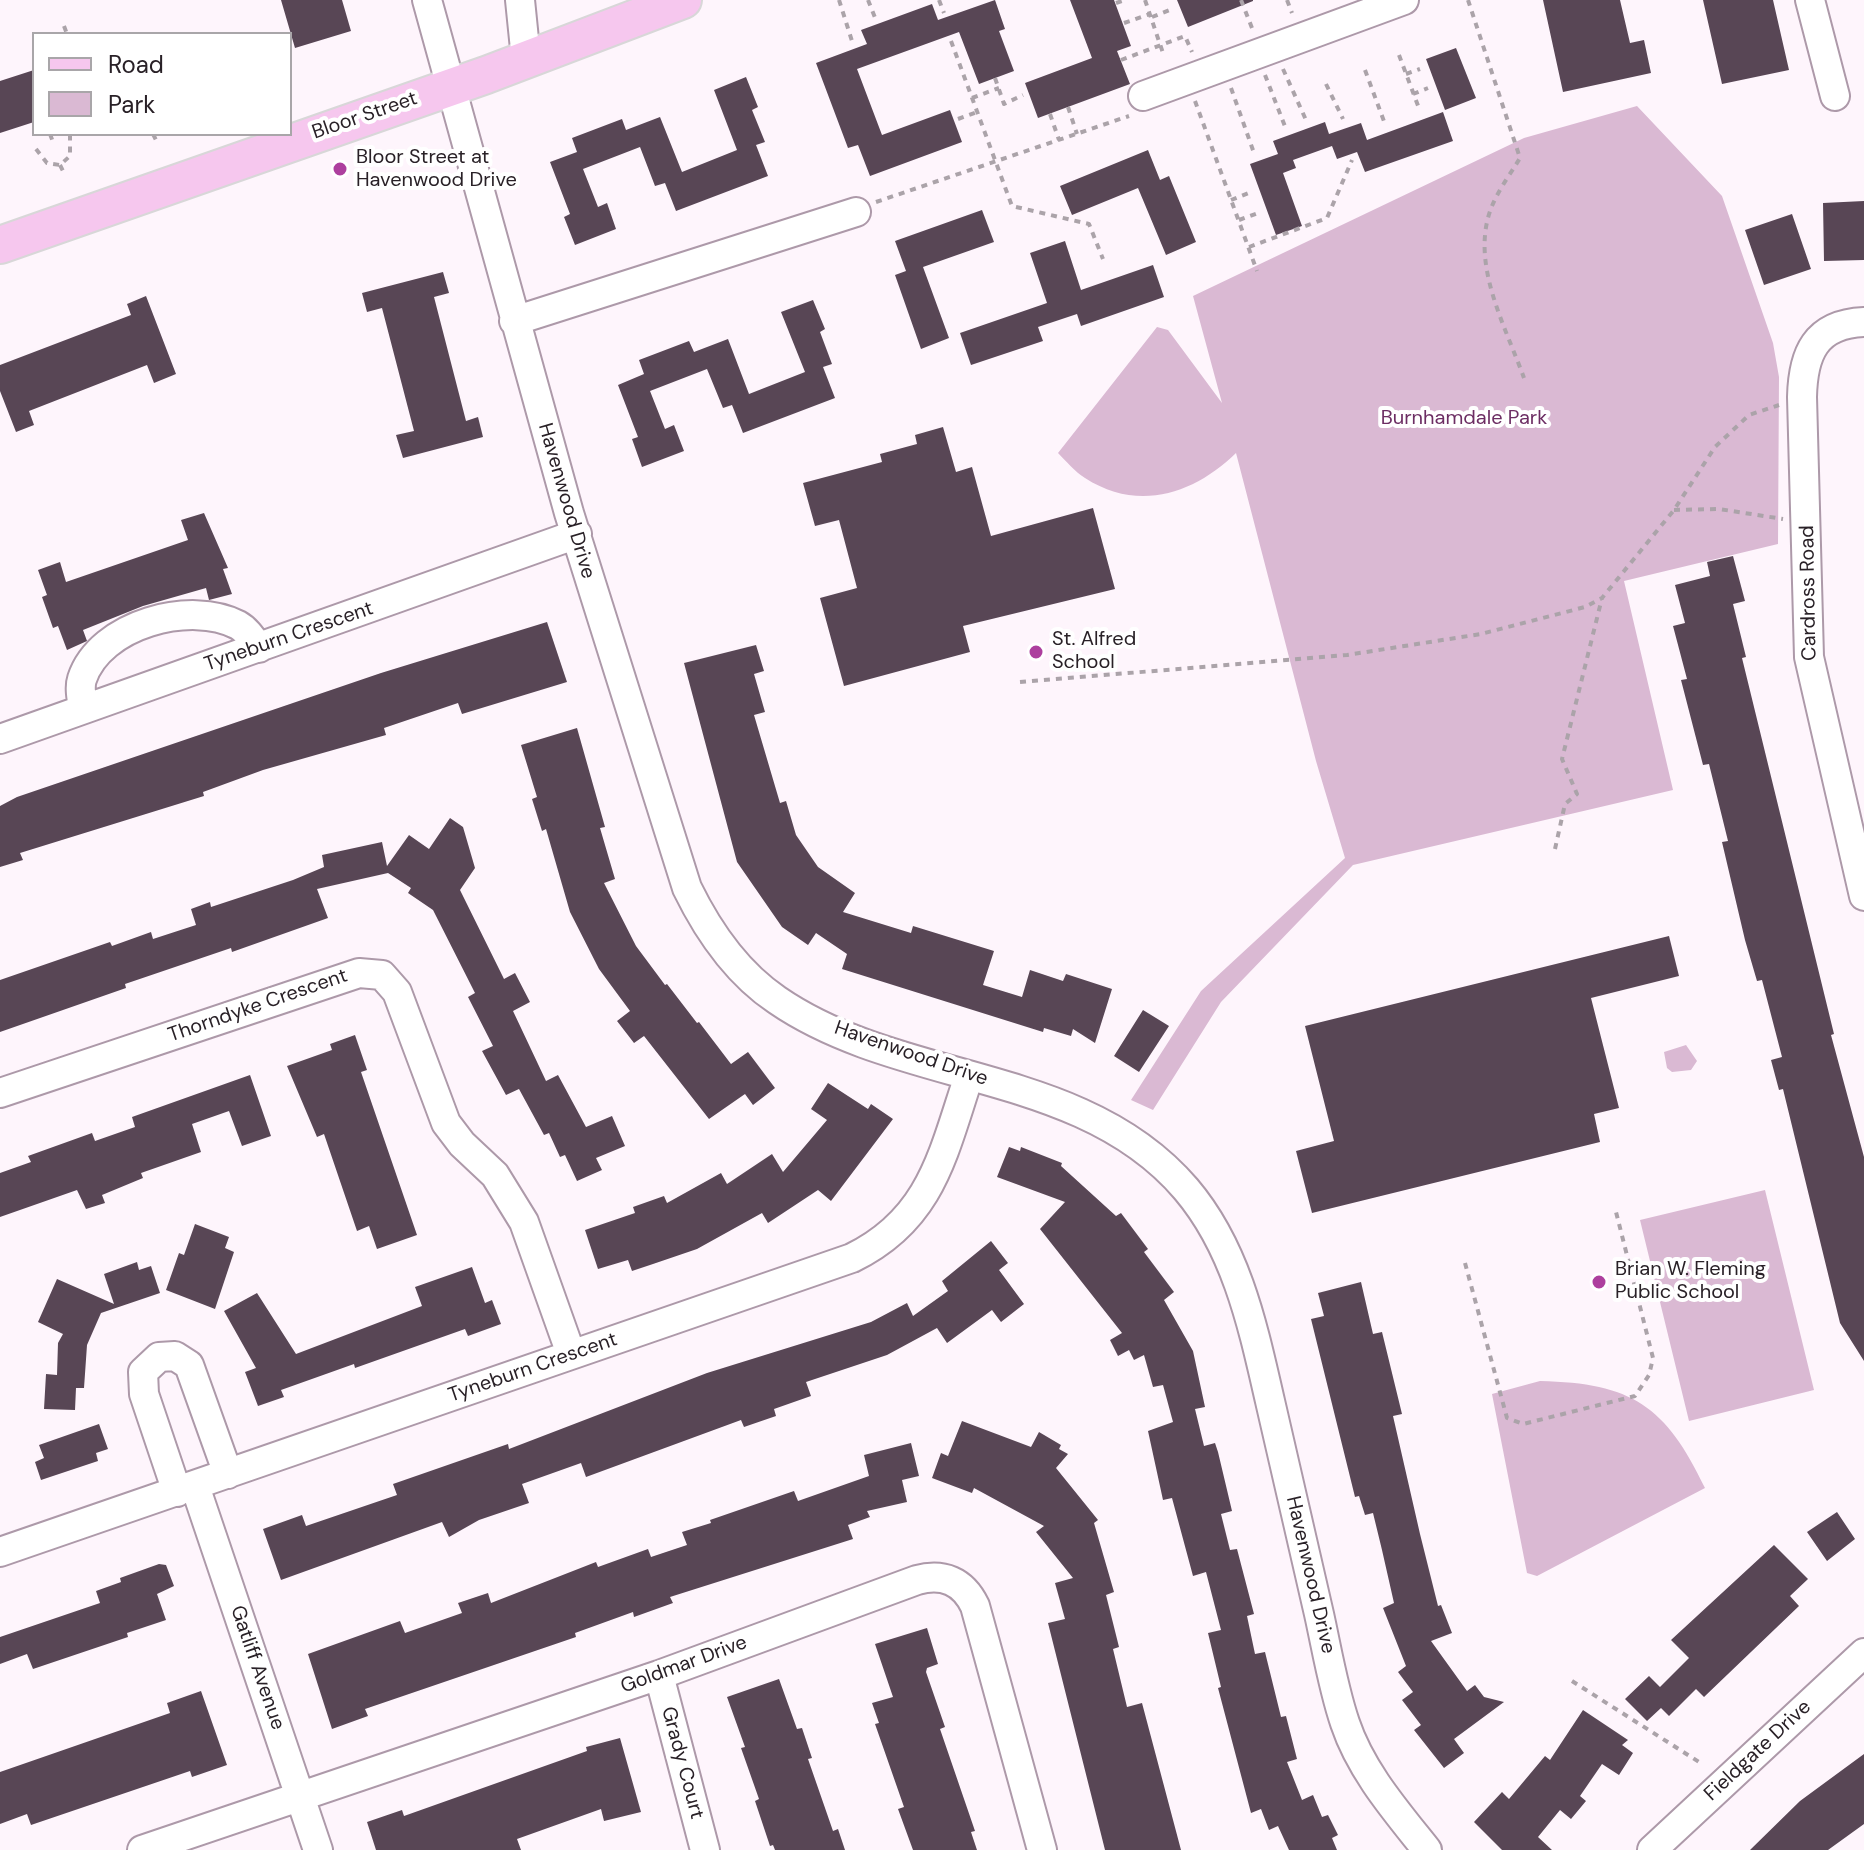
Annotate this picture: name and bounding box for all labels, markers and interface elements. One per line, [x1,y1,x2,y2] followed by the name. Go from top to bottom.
[32,32,292,136] legend
[108,49,164,80] text: Road
[309,87,421,145] street label: Bloor Street
[108,89,155,120] text: Park
[356,146,517,193] place label: Bloor Street at Havenwood Drive
[331,160,349,178] marker: Bloor Street at Havenwood Drive
[1381,407,1547,431] park label: Burnhamdale Park
[532,420,600,582] street label: Havenwood Drive
[1796,525,1822,661] street label: Cardross Road
[201,597,377,677] street label: Tyneburn Crescent
[1052,628,1136,675] place label: St. Alfred School
[1027,643,1045,661] marker: St. Alfred School
[165,964,351,1048] street label: Thorndyke Crescent
[831,1016,991,1092] street label: Havenwood Drive
[1615,1258,1766,1305] place label: Brian W. Fleming Public School
[1590,1273,1608,1291] marker: Brian W. Fleming Public School
[445,1328,621,1408] street label: Tyneburn Crescent
[1280,1494,1340,1656] street label: Havenwood Drive
[225,1603,289,1733] street label: Gatliff Avenue
[618,1631,750,1699] street label: Goldmar Drive
[1700,1695,1816,1807] street label: Fieldgate Drive
[655,1704,709,1822] street label: Grady Court

